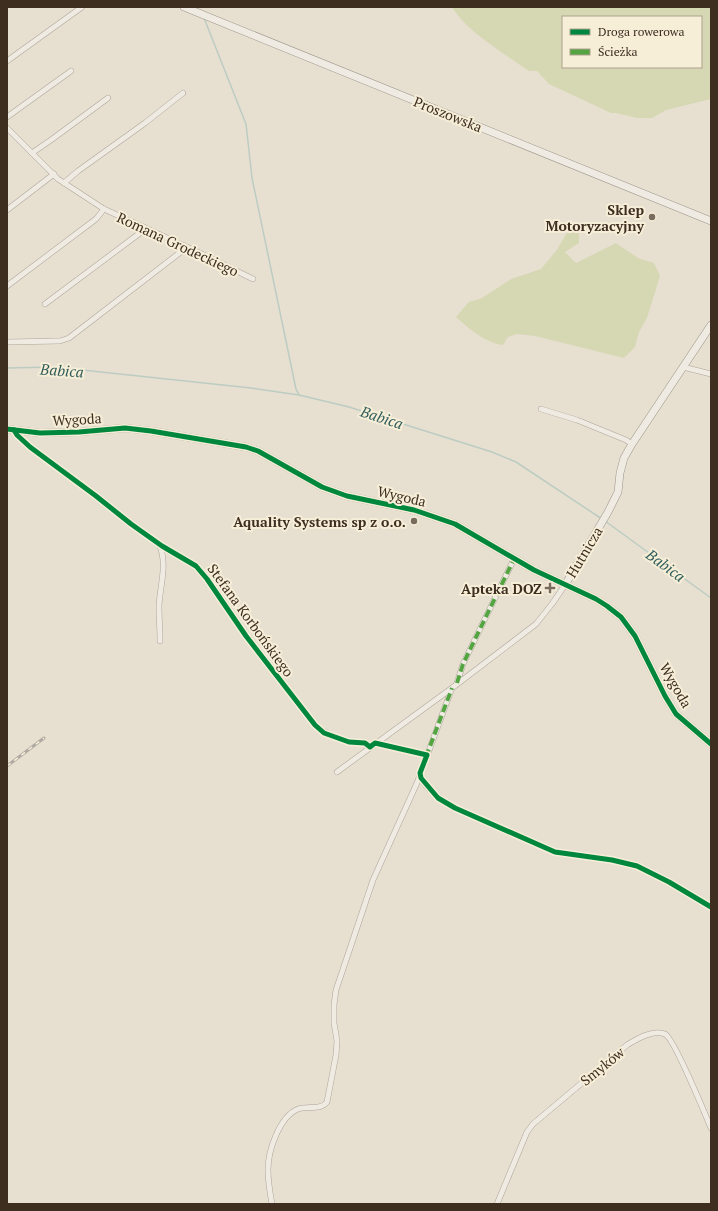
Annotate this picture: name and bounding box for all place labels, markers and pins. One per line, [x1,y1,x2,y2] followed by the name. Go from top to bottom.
[545,200,645,235] place label: Sklep Motoryzacyjny
[647,212,657,222] marker: Sklep Motoryzacyjny
[233,512,406,531] place label: Aquality Systems sp z o.o.
[409,516,419,526] marker: Aquality Systems sp z o.o.
[461,579,542,598] place label: Apteka DOZ
[545,583,555,593] marker: Apteka DOZ

